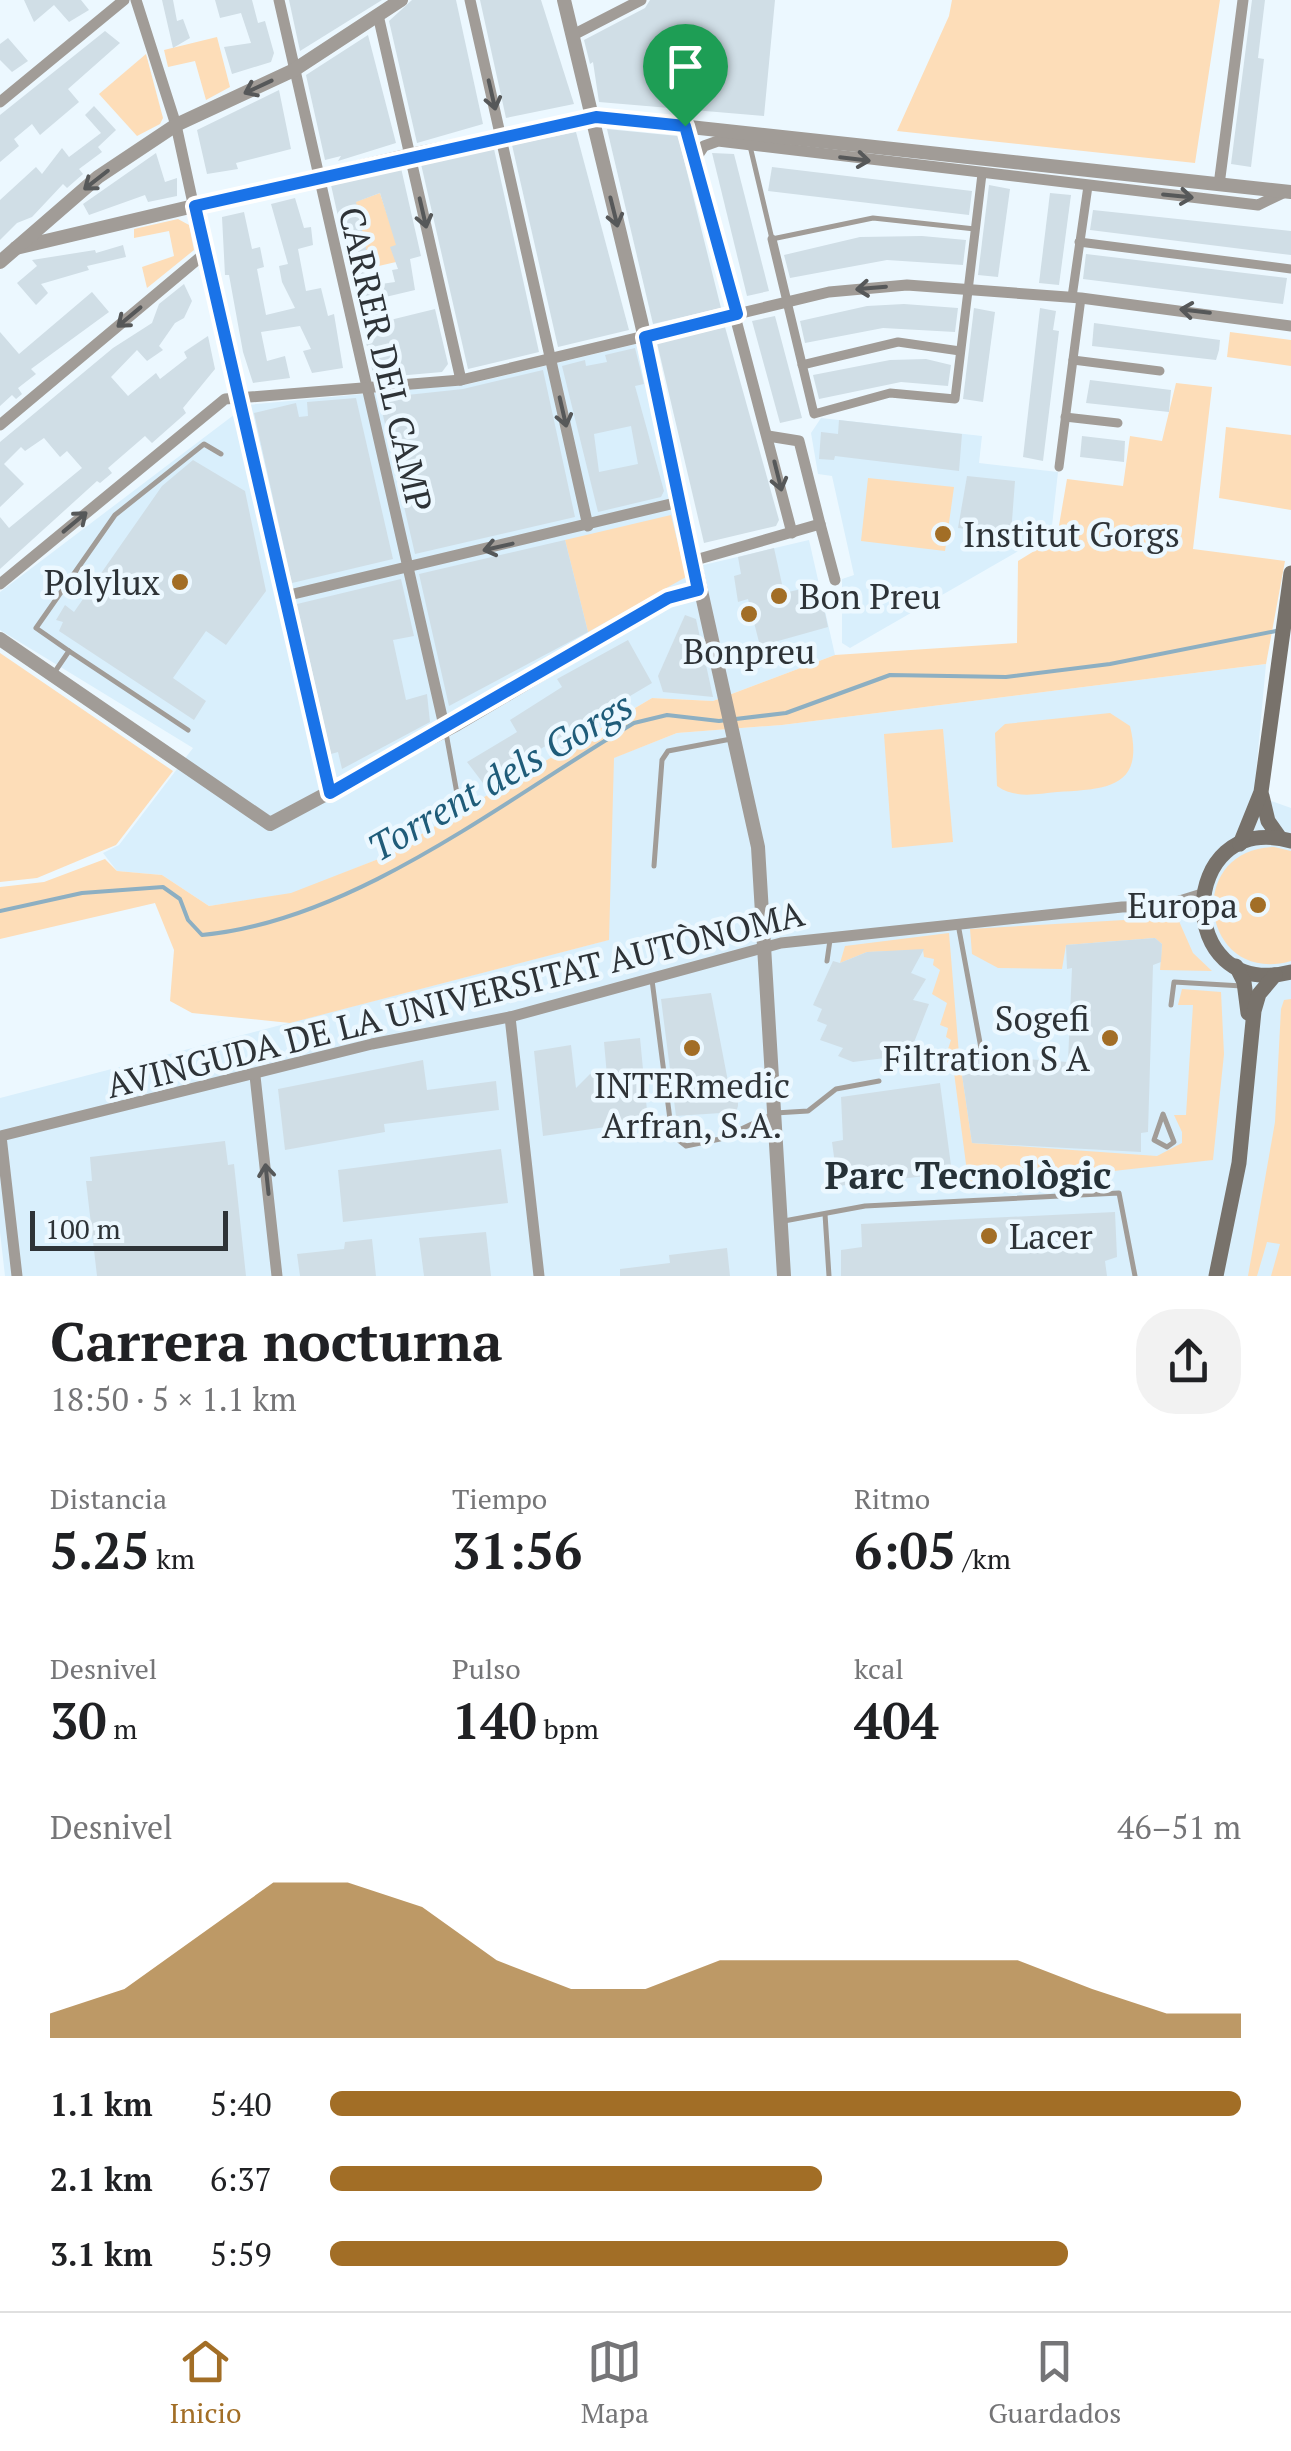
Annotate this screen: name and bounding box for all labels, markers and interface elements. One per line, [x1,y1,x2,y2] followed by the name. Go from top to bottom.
[643,24,728,127] pin
[658,39,713,94] icon: arrive
[244,78,274,97] one-way arrow
[484,78,502,110] one-way arrow
[838,150,871,169] one-way arrow
[83,169,109,191] one-way arrow
[1161,187,1194,206] one-way arrow
[606,195,624,227] one-way arrow
[415,196,433,228] one-way arrow
[329,202,443,516] street label: CARRER DEL CAMP
[855,279,888,298] one-way arrow
[1179,301,1211,320] one-way arrow
[117,305,143,327] one-way arrow
[555,395,573,427] one-way arrow
[769,460,788,491] one-way arrow
[62,511,88,533] one-way arrow
[963,511,1180,557] place label: Institut Gorgs
[932,523,954,545] marker: Institut Gorgs
[483,539,515,557] one-way arrow
[44,559,160,605] place label: Polylux
[169,571,191,593] marker: Polylux
[799,573,941,619] place label: Bon Preu
[768,585,790,607] marker: Bon Preu
[738,603,760,625] marker: Bonpreu
[683,628,815,674] place label: Bonpreu
[358,680,642,872] water label: Torrent dels Gorgs
[1127,882,1238,928] place label: Europa
[101,890,809,1108] street label: AVINGUDA DE LA UNIVERSITAT AUTÒNOMA
[1247,894,1269,916] marker: Europa
[883,995,1090,1081] place label: Sogefi Filtration S A
[1099,1027,1121,1049] marker: Sogefi Filtration S A
[681,1037,703,1059] marker: INTERmedic Arfran, S.A.
[594,1062,790,1148] place label: INTERmedic Arfran, S.A.
[824,1150,1112,1200] district label: Parc Tecnològic
[257,1163,276,1196] one-way arrow
[30,1206,228,1250] scale bar
[45,1210,121,1247] text: 100 m
[1009,1213,1093,1259] place label: Lacer
[978,1225,1000,1247] marker: Lacer
[50,1304,503,1377] text: Carrera nocturna
[1136,1309,1241,1414] button: share
[50,1378,297,1420] text: 18:50 · 5 × 1.1 km
[50,1480,167,1517] text: Distancia
[452,1480,547,1517] text: Tiempo
[854,1480,930,1517] text: Ritmo
[50,1517,150,1583] text: 5.25
[452,1517,582,1583] text: 31:56
[854,1517,956,1583] text: 6:05
[150,1540,195,1577] text: km
[956,1540,1011,1577] text: /km
[50,1650,157,1687] text: Desnivel
[452,1650,521,1687] text: Pulso
[854,1650,904,1687] text: kcal
[50,1687,107,1753] text: 30
[452,1687,537,1753] text: 140
[854,1687,939,1753] text: 404
[107,1710,137,1747] text: m
[537,1710,599,1747] text: bpm
[50,1806,173,1848] text: Desnivel
[1117,1806,1241,1848] text: 46–51 m
[50,2083,153,2125] text: 1.1 km
[210,2083,272,2125] text: 5:40
[50,2158,153,2200] text: 2.1 km
[210,2158,272,2200] text: 6:37
[50,2233,153,2275] text: 3.1 km
[210,2233,272,2275] text: 5:59
[170,2334,241,2431] tab: Inicio
[581,2334,649,2431] tab: Mapa
[988,2334,1121,2431] tab: Guardados

